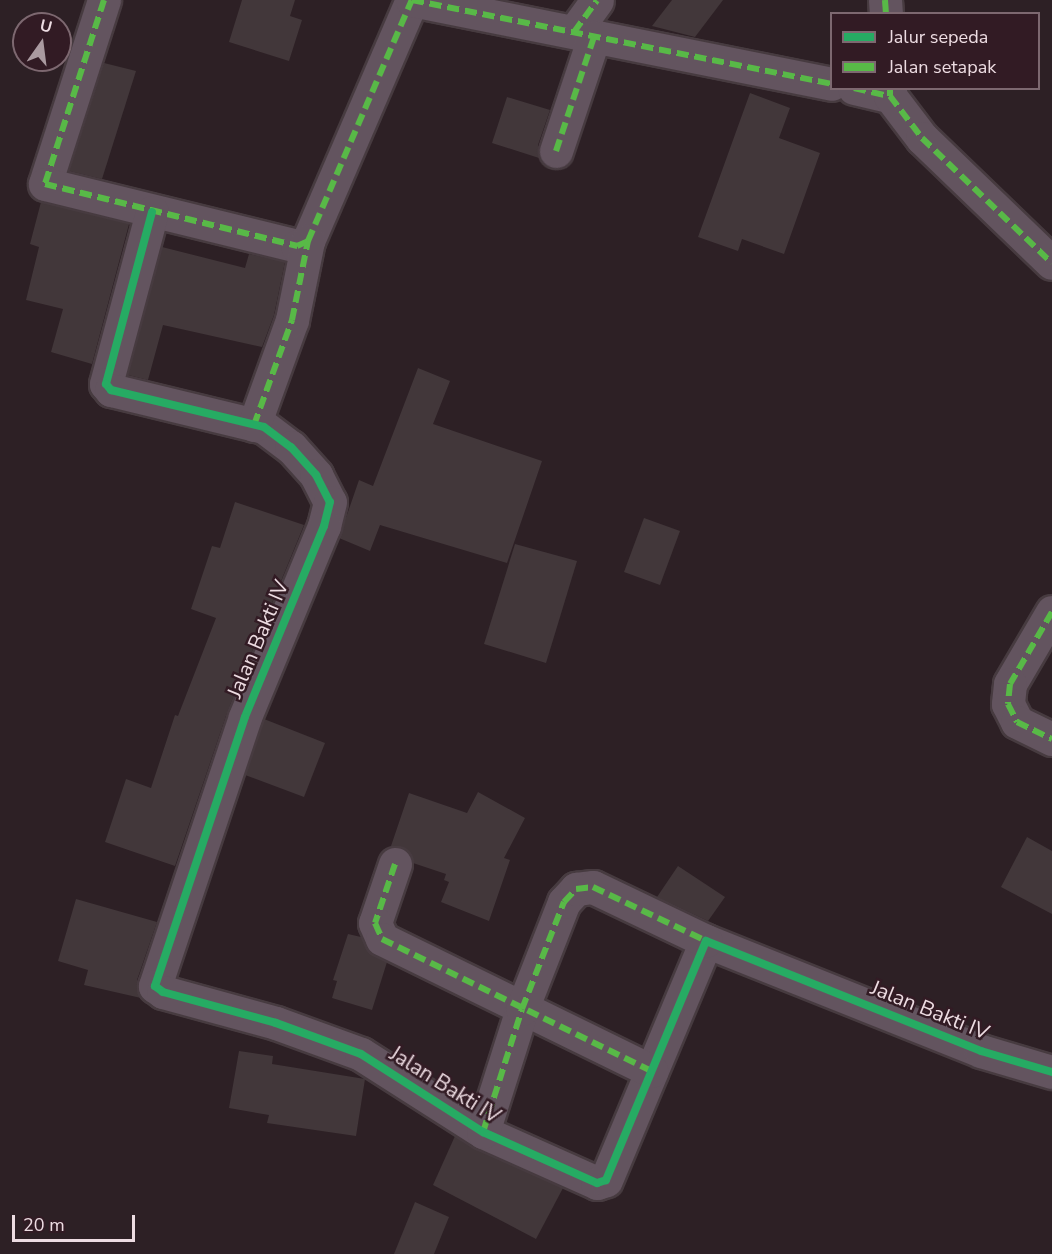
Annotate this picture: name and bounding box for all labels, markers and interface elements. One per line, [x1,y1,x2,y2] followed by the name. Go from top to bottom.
[12,12,72,72] north arrow
[830,12,1040,90] legend
[37,14,54,39] text: U
[888,25,988,49] text: Jalur sepeda
[888,55,996,79] text: Jalan setapak
[222,576,294,702] street label: Jalan Bakti IV
[867,975,993,1045] street label: Jalan Bakti IV
[385,1041,505,1129] street label: Jalan Bakti IV
[15,1203,138,1241] scale bar
[23,1213,65,1237] text: 20 m

